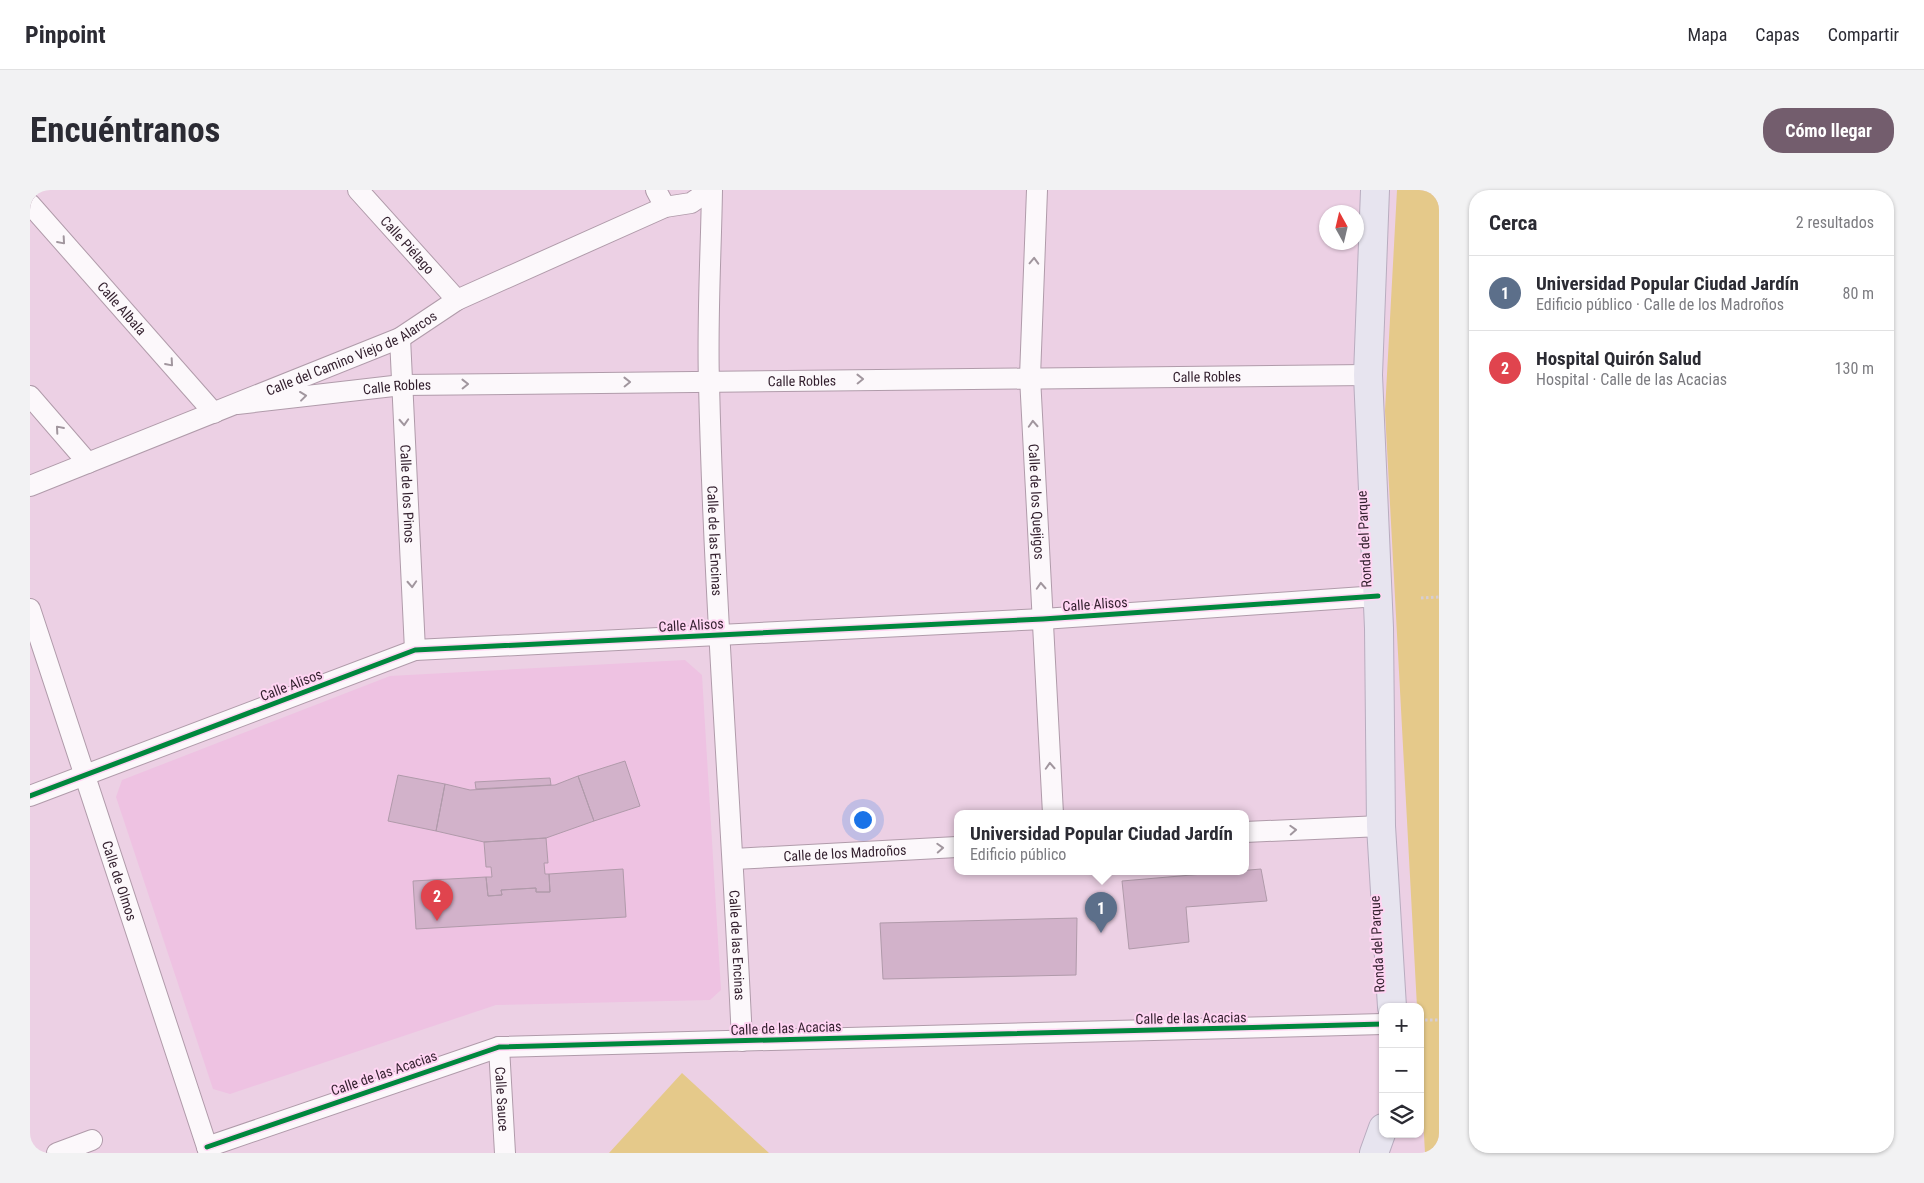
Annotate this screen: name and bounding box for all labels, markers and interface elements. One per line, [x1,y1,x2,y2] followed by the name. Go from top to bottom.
[25,21,106,49] text: Pinpoint
[1688,24,1727,45] text: Mapa
[1755,24,1800,45] text: Capas
[1828,24,1899,45] text: Compartir
[1763,108,1894,153] button: Cómo llegar
[30,110,221,151] text: Encuéntranos
[1319,205,1364,250] north arrow
[1489,211,1537,235] text: Cerca
[377,213,438,277] street label: Calle Piélago
[1796,213,1874,232] text: 2 resultados
[56,235,65,244] one-way arrow
[1029,257,1040,265] one-way arrow
[1536,272,1799,295] text: Universidad Popular Ciudad Jardín
[94,278,150,338] street label: Calle Albala
[1501,284,1509,303] text: 1
[1842,284,1874,303] text: 80 m
[1536,295,1784,314] text: Edificio público · Calle de los Madroños
[264,308,440,399] street label: Calle del Camino Viejo de Alarcos
[1536,347,1701,370] text: Hospital Quirón Salud
[164,357,173,366] one-way arrow
[1501,359,1509,378] text: 2
[1835,359,1874,378] text: 130 m
[1173,368,1241,385] street label: Calle Robles
[1536,370,1727,389] text: Hospital · Calle de las Acacias
[768,373,836,389] street label: Calle Robles
[856,374,864,384] one-way arrow
[362,377,431,397] street label: Calle Robles
[624,377,631,387] one-way arrow
[461,379,469,389] one-way arrow
[299,391,307,402] one-way arrow
[399,418,409,426] one-way arrow
[1027,419,1038,427] one-way arrow
[56,426,65,435] one-way arrow
[1026,443,1048,560] street label: Calle de los Quejigos
[397,444,418,543] street label: Calle de los Pinos
[704,485,725,596] street label: Calle de las Encinas
[1353,490,1375,588] street label: Ronda del Parque
[406,581,417,589] one-way arrow
[1035,582,1046,590] one-way arrow
[1062,594,1128,614] street label: Calle Alisos
[658,615,724,635] street label: Calle Alisos
[258,666,324,704] street label: Calle Alisos
[1045,761,1056,769] one-way arrow
[850,807,876,833] your location
[954,810,1249,875] popup
[970,822,1233,845] text: Universidad Popular Ciudad Jardín
[1290,824,1298,835] one-way arrow
[99,839,140,923] street label: Calle de Olmos
[783,842,907,864] street label: Calle de los Madroños
[936,842,944,853] one-way arrow
[970,845,1066,864] text: Edificio público
[421,880,453,921] pin: 2
[726,890,748,1001] street label: Calle de las Encinas
[1085,892,1117,933] pin: 1
[1366,895,1388,993] street label: Ronda del Parque
[1379,1003,1424,1138] map controls
[1379,1003,1424,1048] button: +
[1135,1009,1247,1027] street label: Calle de las Acacias
[730,1018,842,1038] street label: Calle de las Acacias
[329,1047,439,1099] street label: Calle de las Acacias
[1379,1048,1424,1093] button: −
[492,1066,512,1132] street label: Calle Sauce
[1379,1093,1424,1138] button: layers

